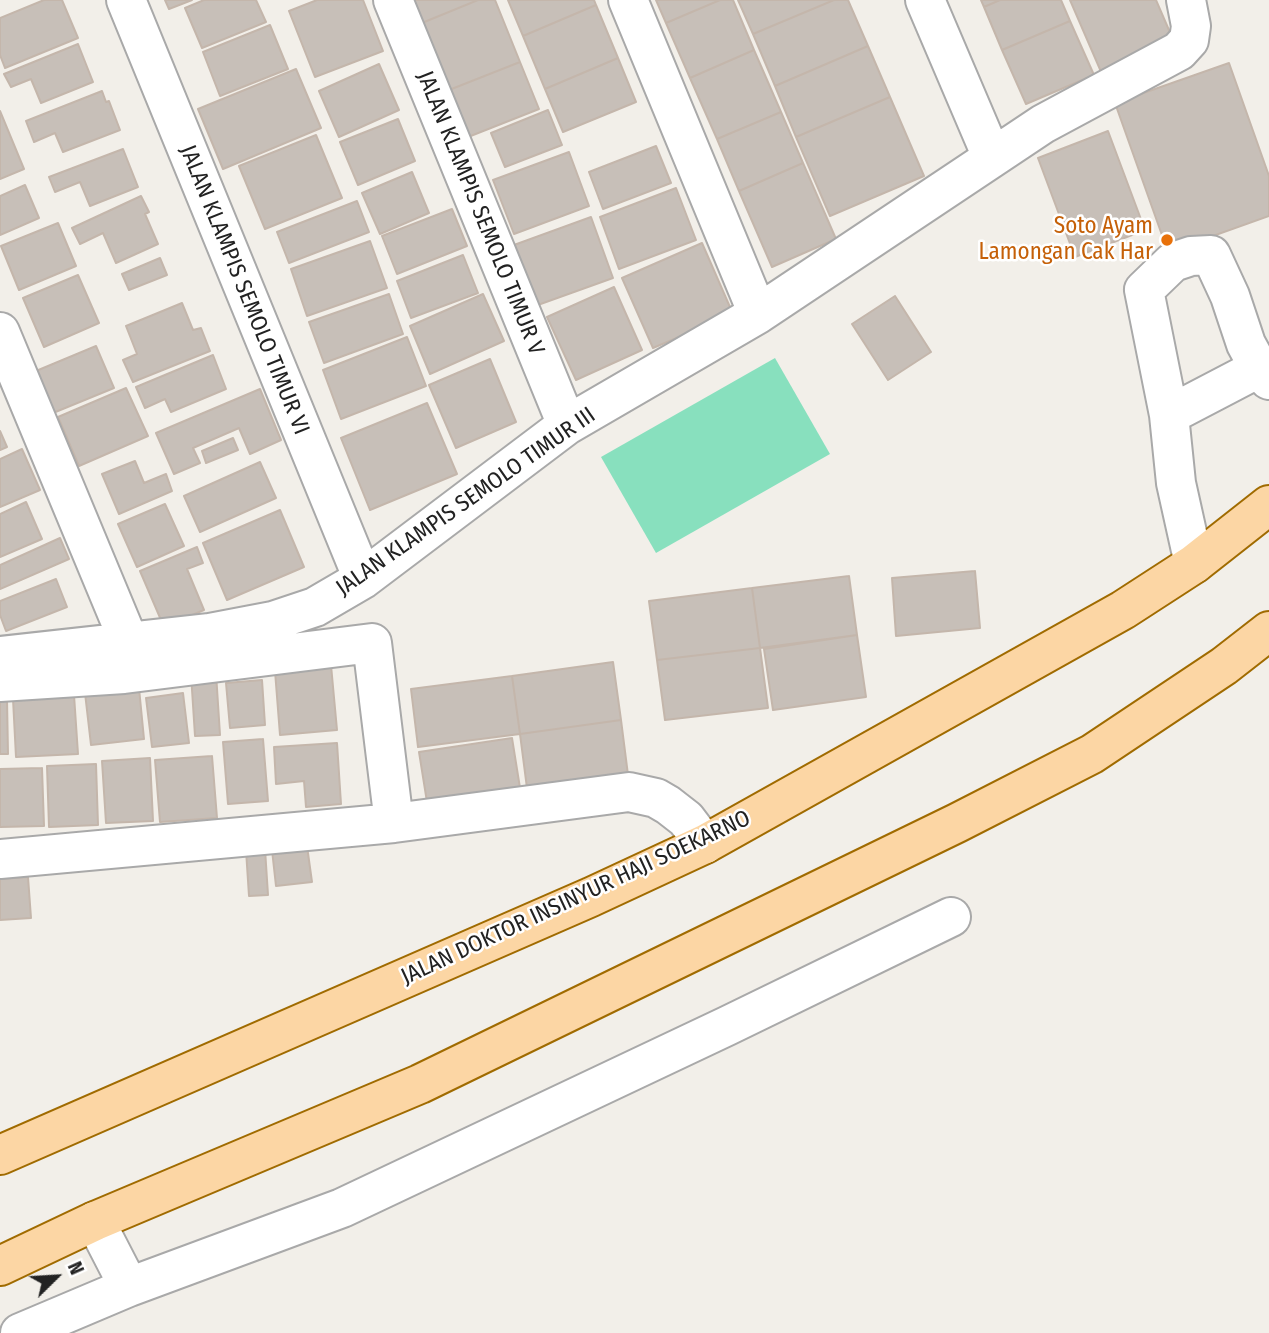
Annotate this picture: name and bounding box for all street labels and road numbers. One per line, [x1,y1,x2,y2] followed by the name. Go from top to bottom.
[410,67,550,359] street label: JALAN KLAMPIS SEMOLO TIMUR V
[173,141,315,439] street label: JALAN KLAMPIS SEMOLO TIMUR VI
[331,402,601,602] street label: JALAN KLAMPIS SEMOLO TIMUR III
[397,805,755,991] street label: JALAN DOKTOR INSINYUR HAJI SOEKARNO

